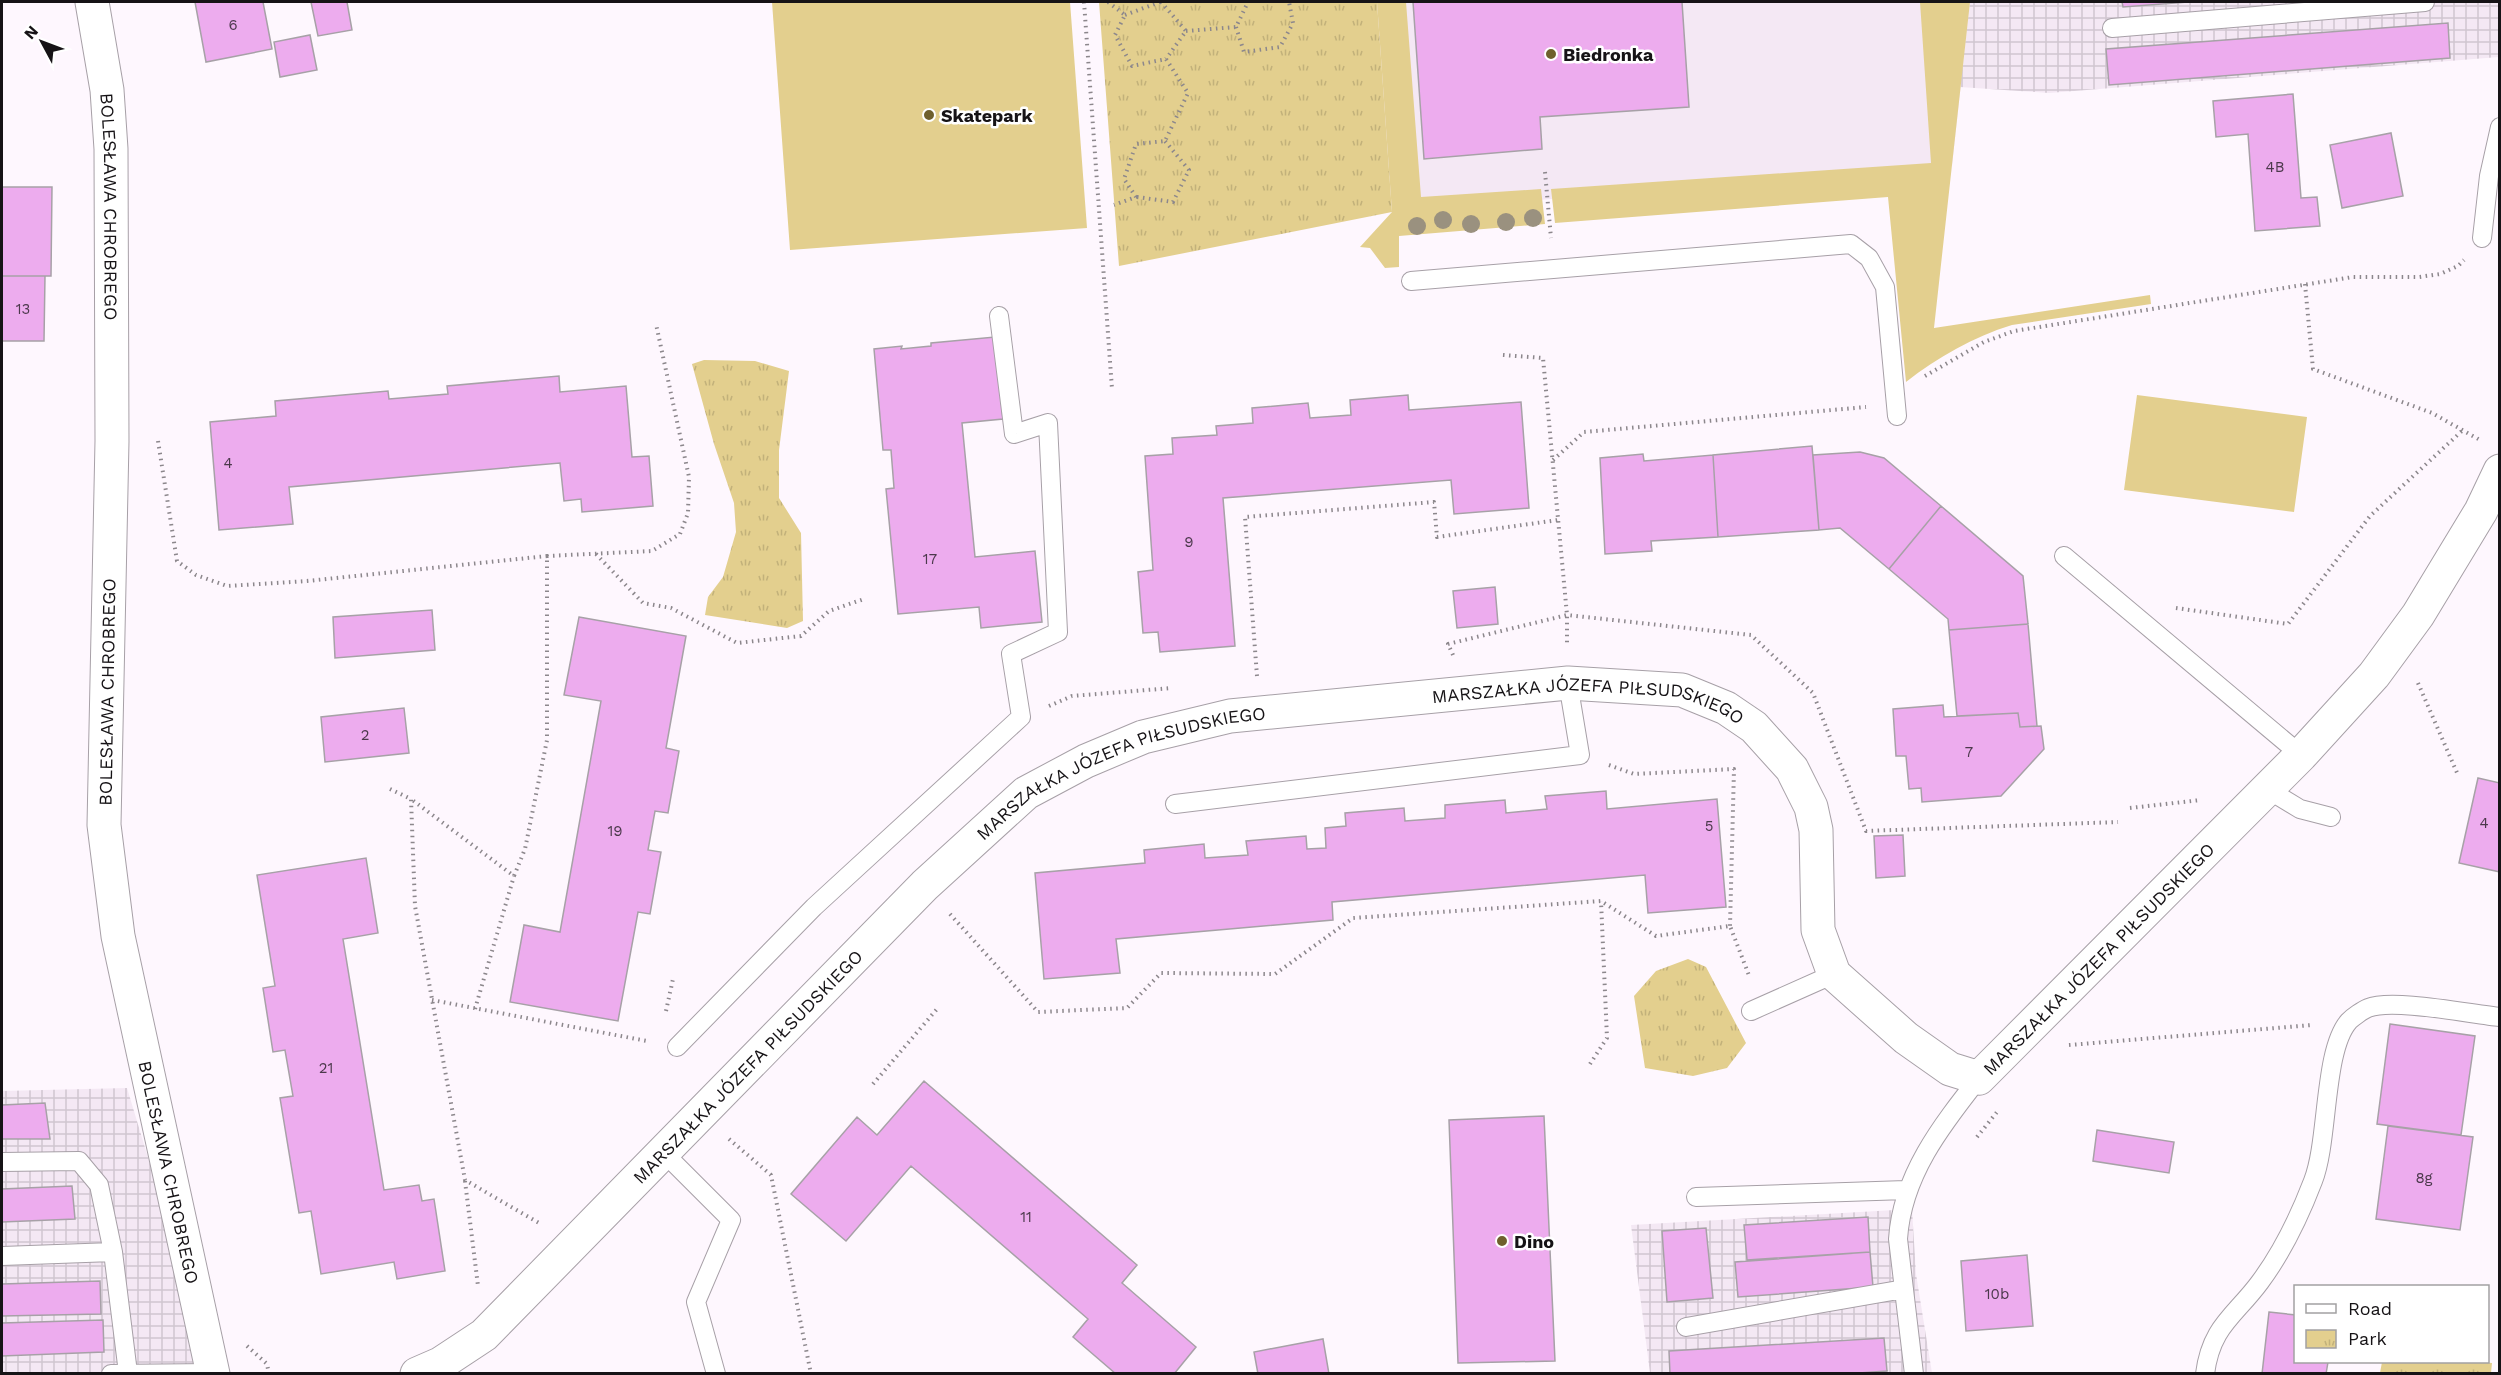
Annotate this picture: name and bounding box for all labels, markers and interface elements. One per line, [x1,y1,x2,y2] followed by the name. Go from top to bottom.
[12,12,72,72] north arrow
[228,16,238,34] house number: 6
[20,22,42,43] text: N
[1563,44,1654,65] place label: Biedronka
[1544,47,1558,61] marker: Biedronka
[97,92,122,321] street label: BOLESŁAWA CHROBREGO
[941,105,1033,126] place label: Skatepark
[922,108,936,122] marker: Skatepark
[2266,158,2284,176] house number: 4B
[16,300,30,318] house number: 13
[223,454,233,472] house number: 4
[1184,533,1194,551] house number: 9
[923,550,937,568] house number: 17
[95,578,119,806] street label: BOLESŁAWA CHROBREGO
[1431,672,1749,728] street label: MARSZAŁKA JÓZEFA PIŁSUDSKIEGO
[972,702,1266,844] street label: MARSZAŁKA JÓZEFA PIŁSUDSKIEGO
[361,726,369,744] house number: 2
[1965,743,1973,761] house number: 7
[2479,814,2489,832] house number: 4
[1705,817,1713,835] house number: 5
[607,822,623,840] house number: 19
[1978,838,2218,1079] street label: MARSZAŁKA JÓZEFA PIŁSUDSKIEGO
[628,945,866,1187] street label: MARSZAŁKA JÓZEFA PIŁSUDSKIEGO
[135,1059,204,1286] street label: BOLESŁAWA CHROBREGO
[319,1059,333,1077] house number: 21
[2415,1169,2433,1187] house number: 8g
[1020,1208,1032,1226] house number: 11
[1514,1231,1554,1252] place label: Dino
[1495,1234,1509,1248] marker: Dino
[1985,1285,2009,1303] house number: 10b
[2294,1285,2489,1363] legend
[2348,1298,2392,1319] text: Road
[2348,1328,2387,1349] text: Park

